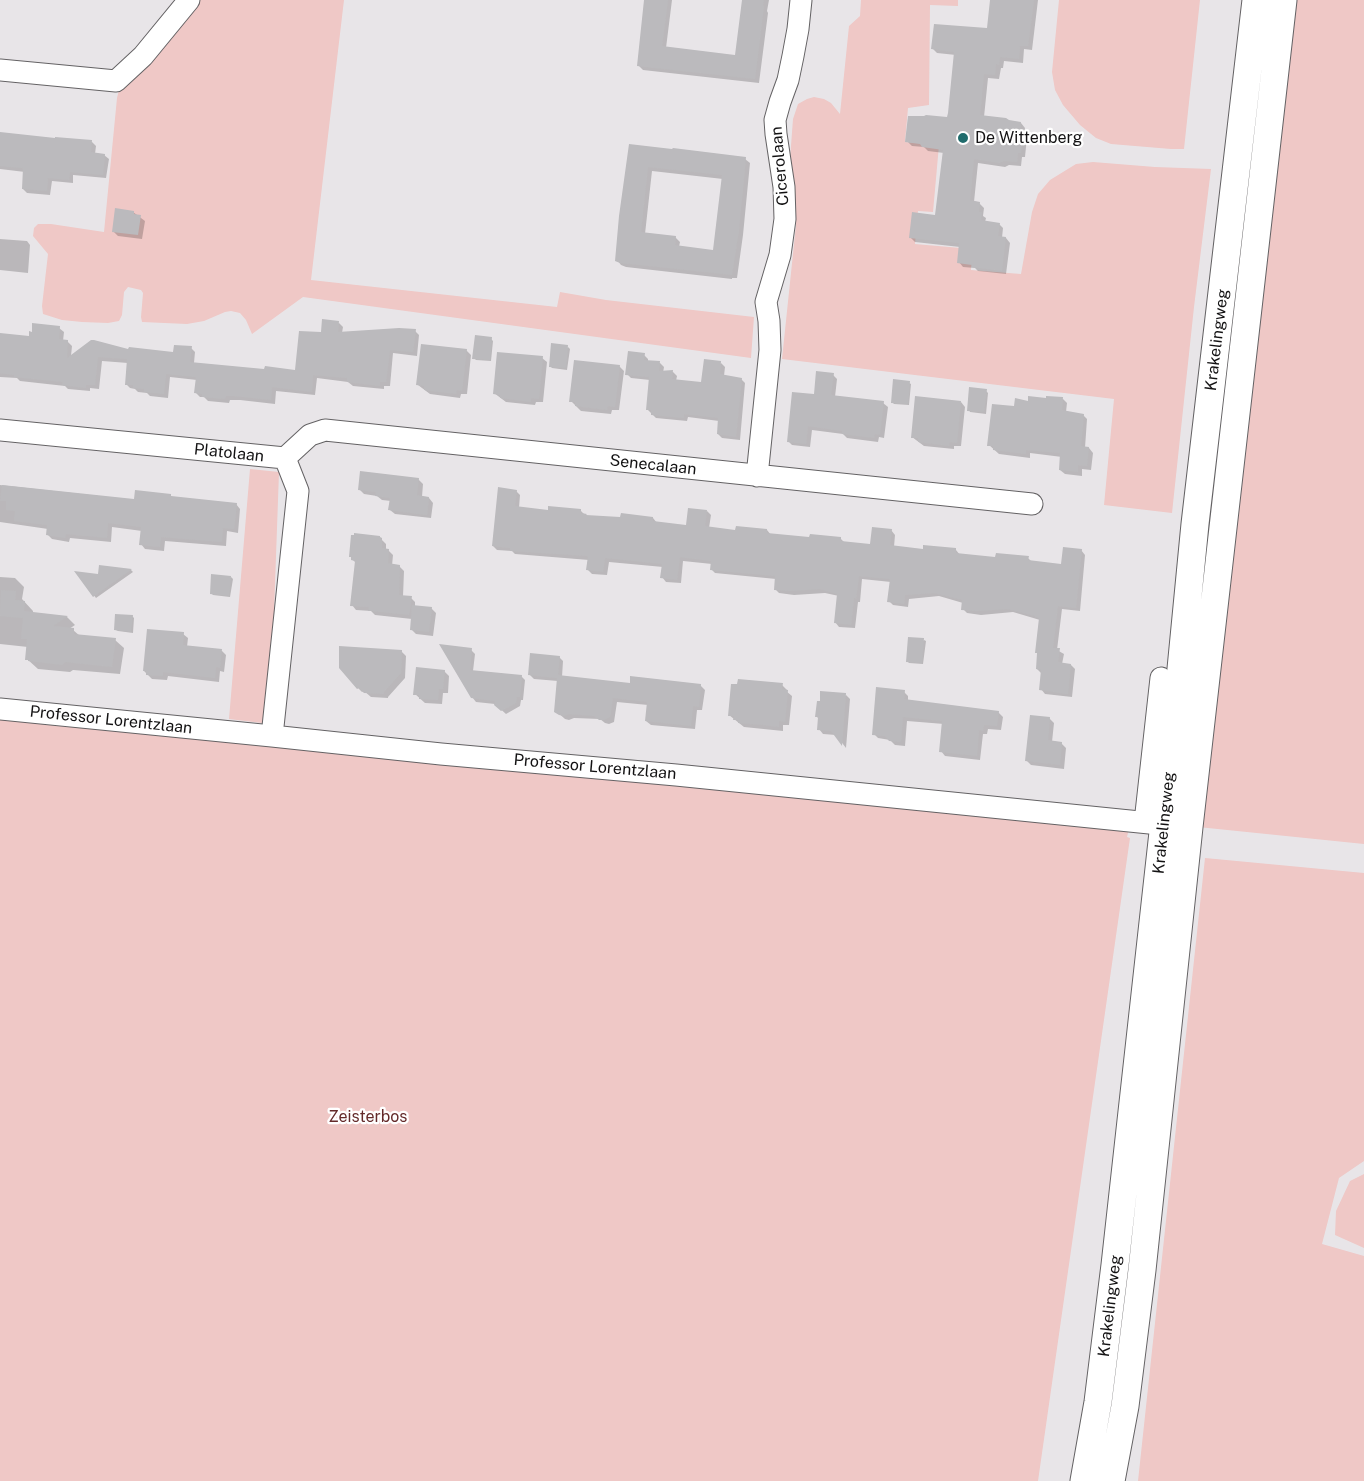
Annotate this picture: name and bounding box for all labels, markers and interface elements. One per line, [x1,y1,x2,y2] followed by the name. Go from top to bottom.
[767,126,793,206] street label: Cicerolaan
[975,128,1083,148] place label: De Wittenberg
[956,131,970,145] marker: De Wittenberg
[1201,288,1233,392] street label: Krakelingweg
[193,440,265,466] street label: Platolaan
[609,451,697,479] street label: Senecalaan
[29,702,193,738] street label: Professor Lorentzlaan
[513,750,677,784] street label: Professor Lorentzlaan
[1149,771,1179,875] street label: Krakelingweg
[329,1107,407,1127] park label: Zeisterbos
[1094,1254,1126,1358] street label: Krakelingweg

